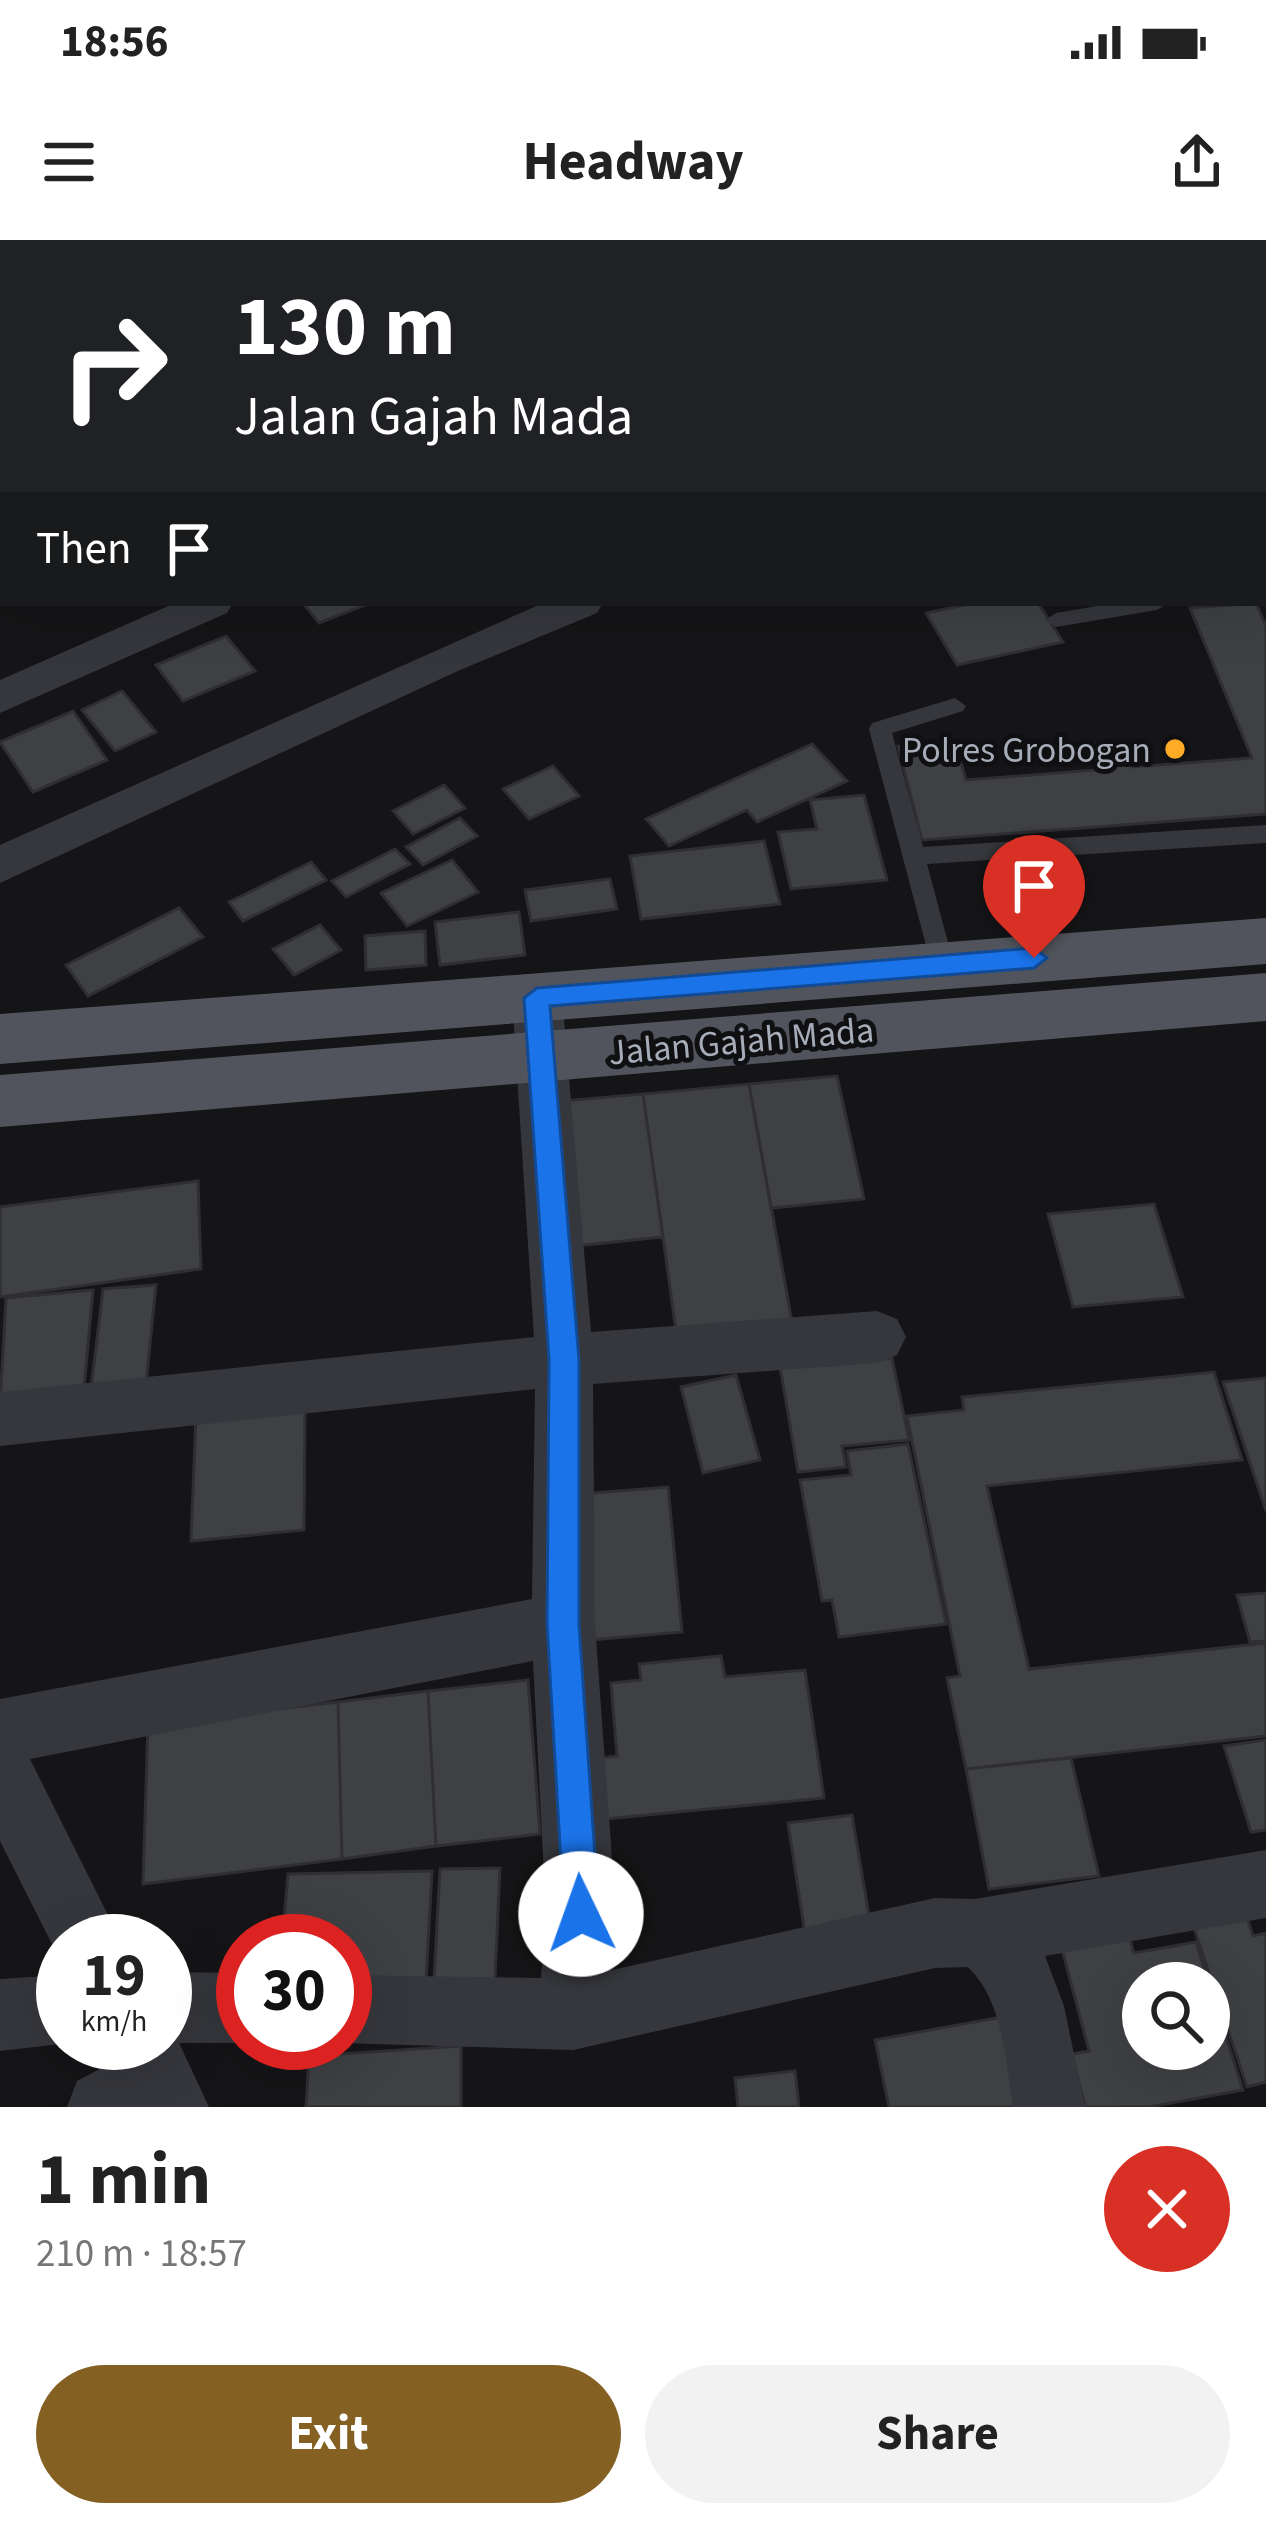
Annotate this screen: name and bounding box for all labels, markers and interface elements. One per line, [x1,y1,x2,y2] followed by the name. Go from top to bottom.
[60,10,169,74] text: 18:56
[522,124,744,201] text: Headway
[36,129,102,195] icon: menu
[1164,129,1230,195] icon: share
[234,268,456,388] text: 130 m
[36,288,192,444] icon: right
[234,379,633,456] text: Jalan Gajah Mada
[156,516,222,582] icon: arrive
[36,517,132,581] text: Then
[902,725,1151,776] place label: Polres Grobogan
[1162,736,1188,762] marker: Polres Grobogan
[983,835,1085,958] pin
[1001,853,1067,919] icon: arrive
[606,1004,876,1078] street label: Jalan Gajah Mada
[518,1851,644,1977] position arrow
[216,1914,372,2070] speed limit sign: 30
[82,1934,146,2019] text: 19
[1122,1962,1230,2070] map controls
[1122,1962,1230,2070] button: search
[81,2000,147,2043] text: km/h
[36,2129,211,2232] text: 1 min
[1104,2146,1230,2272] button: close
[36,2226,247,2282] text: 210 m · 18:57
[36,2365,621,2503] button: Exit
[645,2365,1230,2503] button: Share

